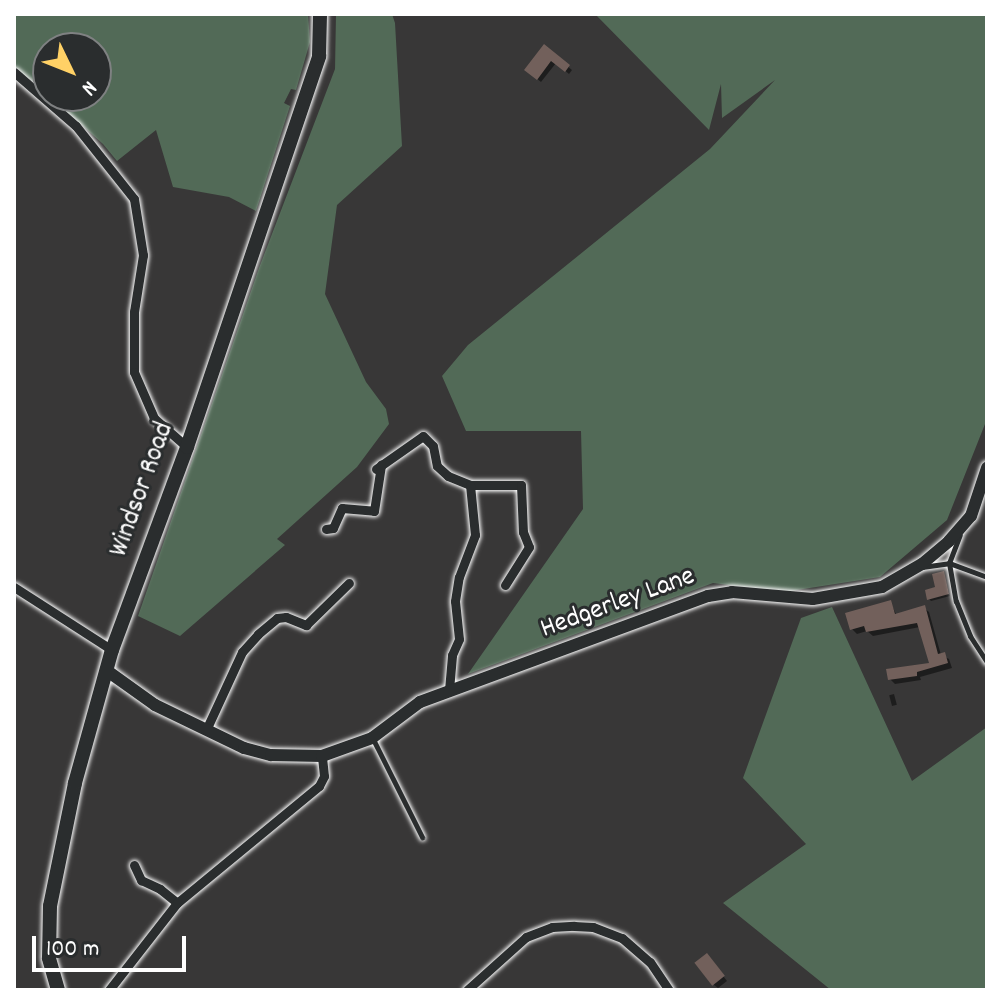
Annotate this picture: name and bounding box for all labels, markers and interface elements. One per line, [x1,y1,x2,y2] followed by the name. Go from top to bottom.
[32,32,112,112] north arrow
[73,73,103,102] text: N
[103,418,183,562] street label: Windsor Road
[536,561,700,647] street label: Hedgerley Lane
[36,920,190,970] scale bar
[46,933,99,967] text: 100 m

